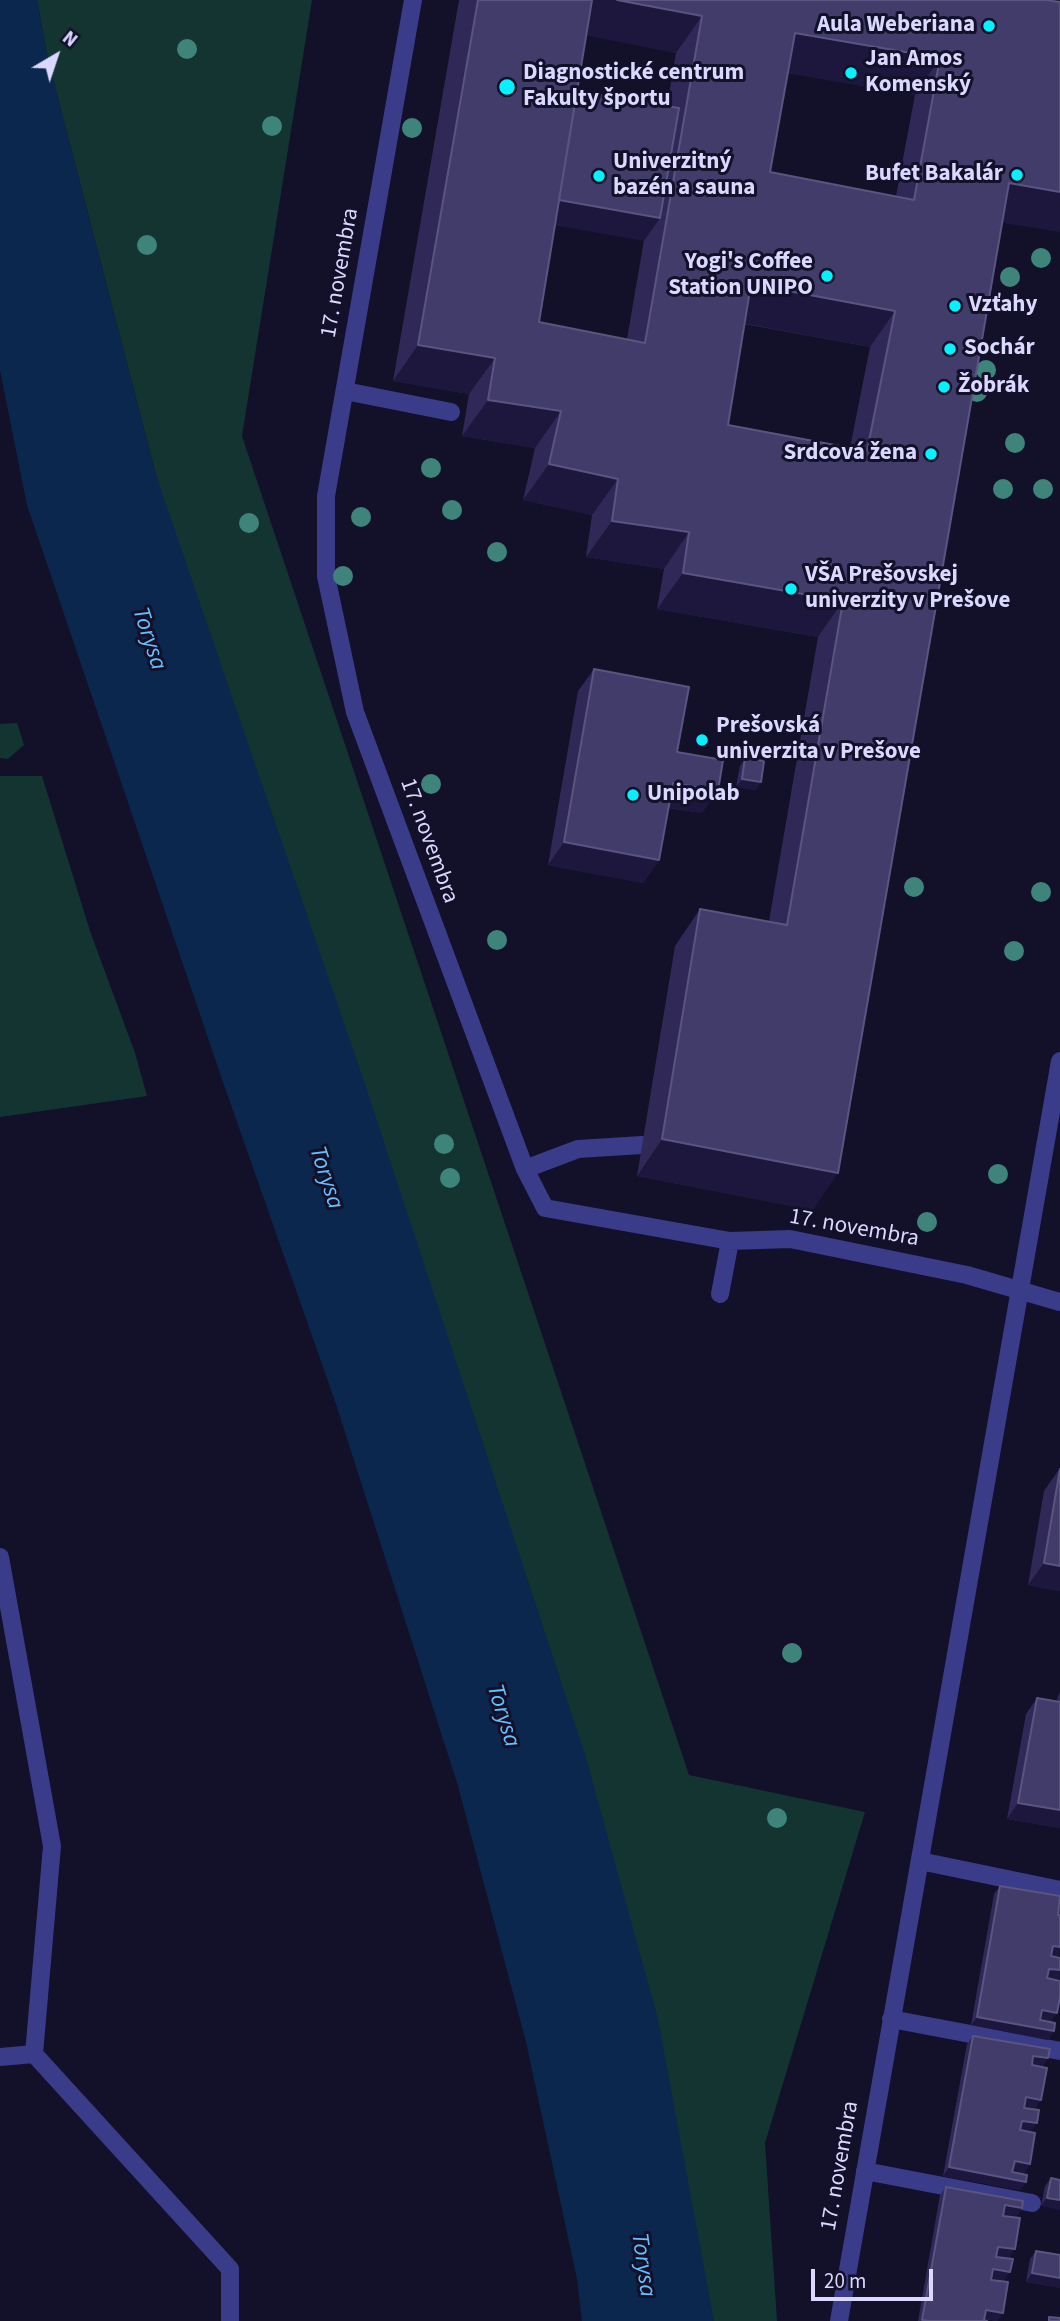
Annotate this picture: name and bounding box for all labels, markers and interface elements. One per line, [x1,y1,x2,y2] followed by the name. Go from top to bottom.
[817,12,975,40] place label: Aula Weberiana
[981,18,997,34] marker: Aula Weberiana
[21,21,91,91] north arrow
[56,25,83,54] text: N
[865,46,971,100] place label: Jan Amos Komenský
[523,60,744,114] place label: Diagnostické centrum Fakulty športu
[843,65,859,81] marker: Jan Amos Komenský
[497,77,517,97] marker: Diagnostické centrum Fakulty športu
[613,149,755,203] place label: Univerzitný bazén a sauna
[865,161,1003,189] place label: Bufet Bakalár
[1009,167,1025,183] marker: Bufet Bakalár
[591,168,607,184] marker: Univerzitný bazén a sauna
[316,206,366,340] street label: 17. novembra
[668,249,813,303] place label: Yogi's Coffee Station UNIPO
[819,268,835,284] marker: Yogi's Coffee Station UNIPO
[969,292,1037,320] place label: Vzťahy
[947,298,963,314] marker: Vzťahy
[964,335,1035,363] place label: Sochár
[942,341,958,357] marker: Sochár
[958,373,1029,401] place label: Žobrák
[936,379,952,395] marker: Žobrák
[784,440,917,468] place label: Srdcová žena
[923,446,939,462] marker: Srdcová žena
[805,562,1010,616] place label: VŠA Prešovskej univerzity v Prešove
[783,581,799,597] marker: VŠA Prešovskej univerzity v Prešove
[124,604,172,674] water label: Torysa
[716,713,921,767] place label: Prešovská univerzita v Prešove
[694,732,710,748] marker: Prešovská univerzita v Prešove
[393,775,463,907] street label: 17. novembra
[647,781,740,809] place label: Unipolab
[625,787,641,803] marker: Unipolab
[301,1143,349,1213] water label: Torysa
[787,1204,921,1254] street label: 17. novembra
[479,1681,525,1751] water label: Torysa
[816,2099,866,2233] street label: 17. novembra
[623,2231,661,2299] water label: Torysa
[815,2254,937,2298] scale bar
[824,2266,866,2296] text: 20 m

